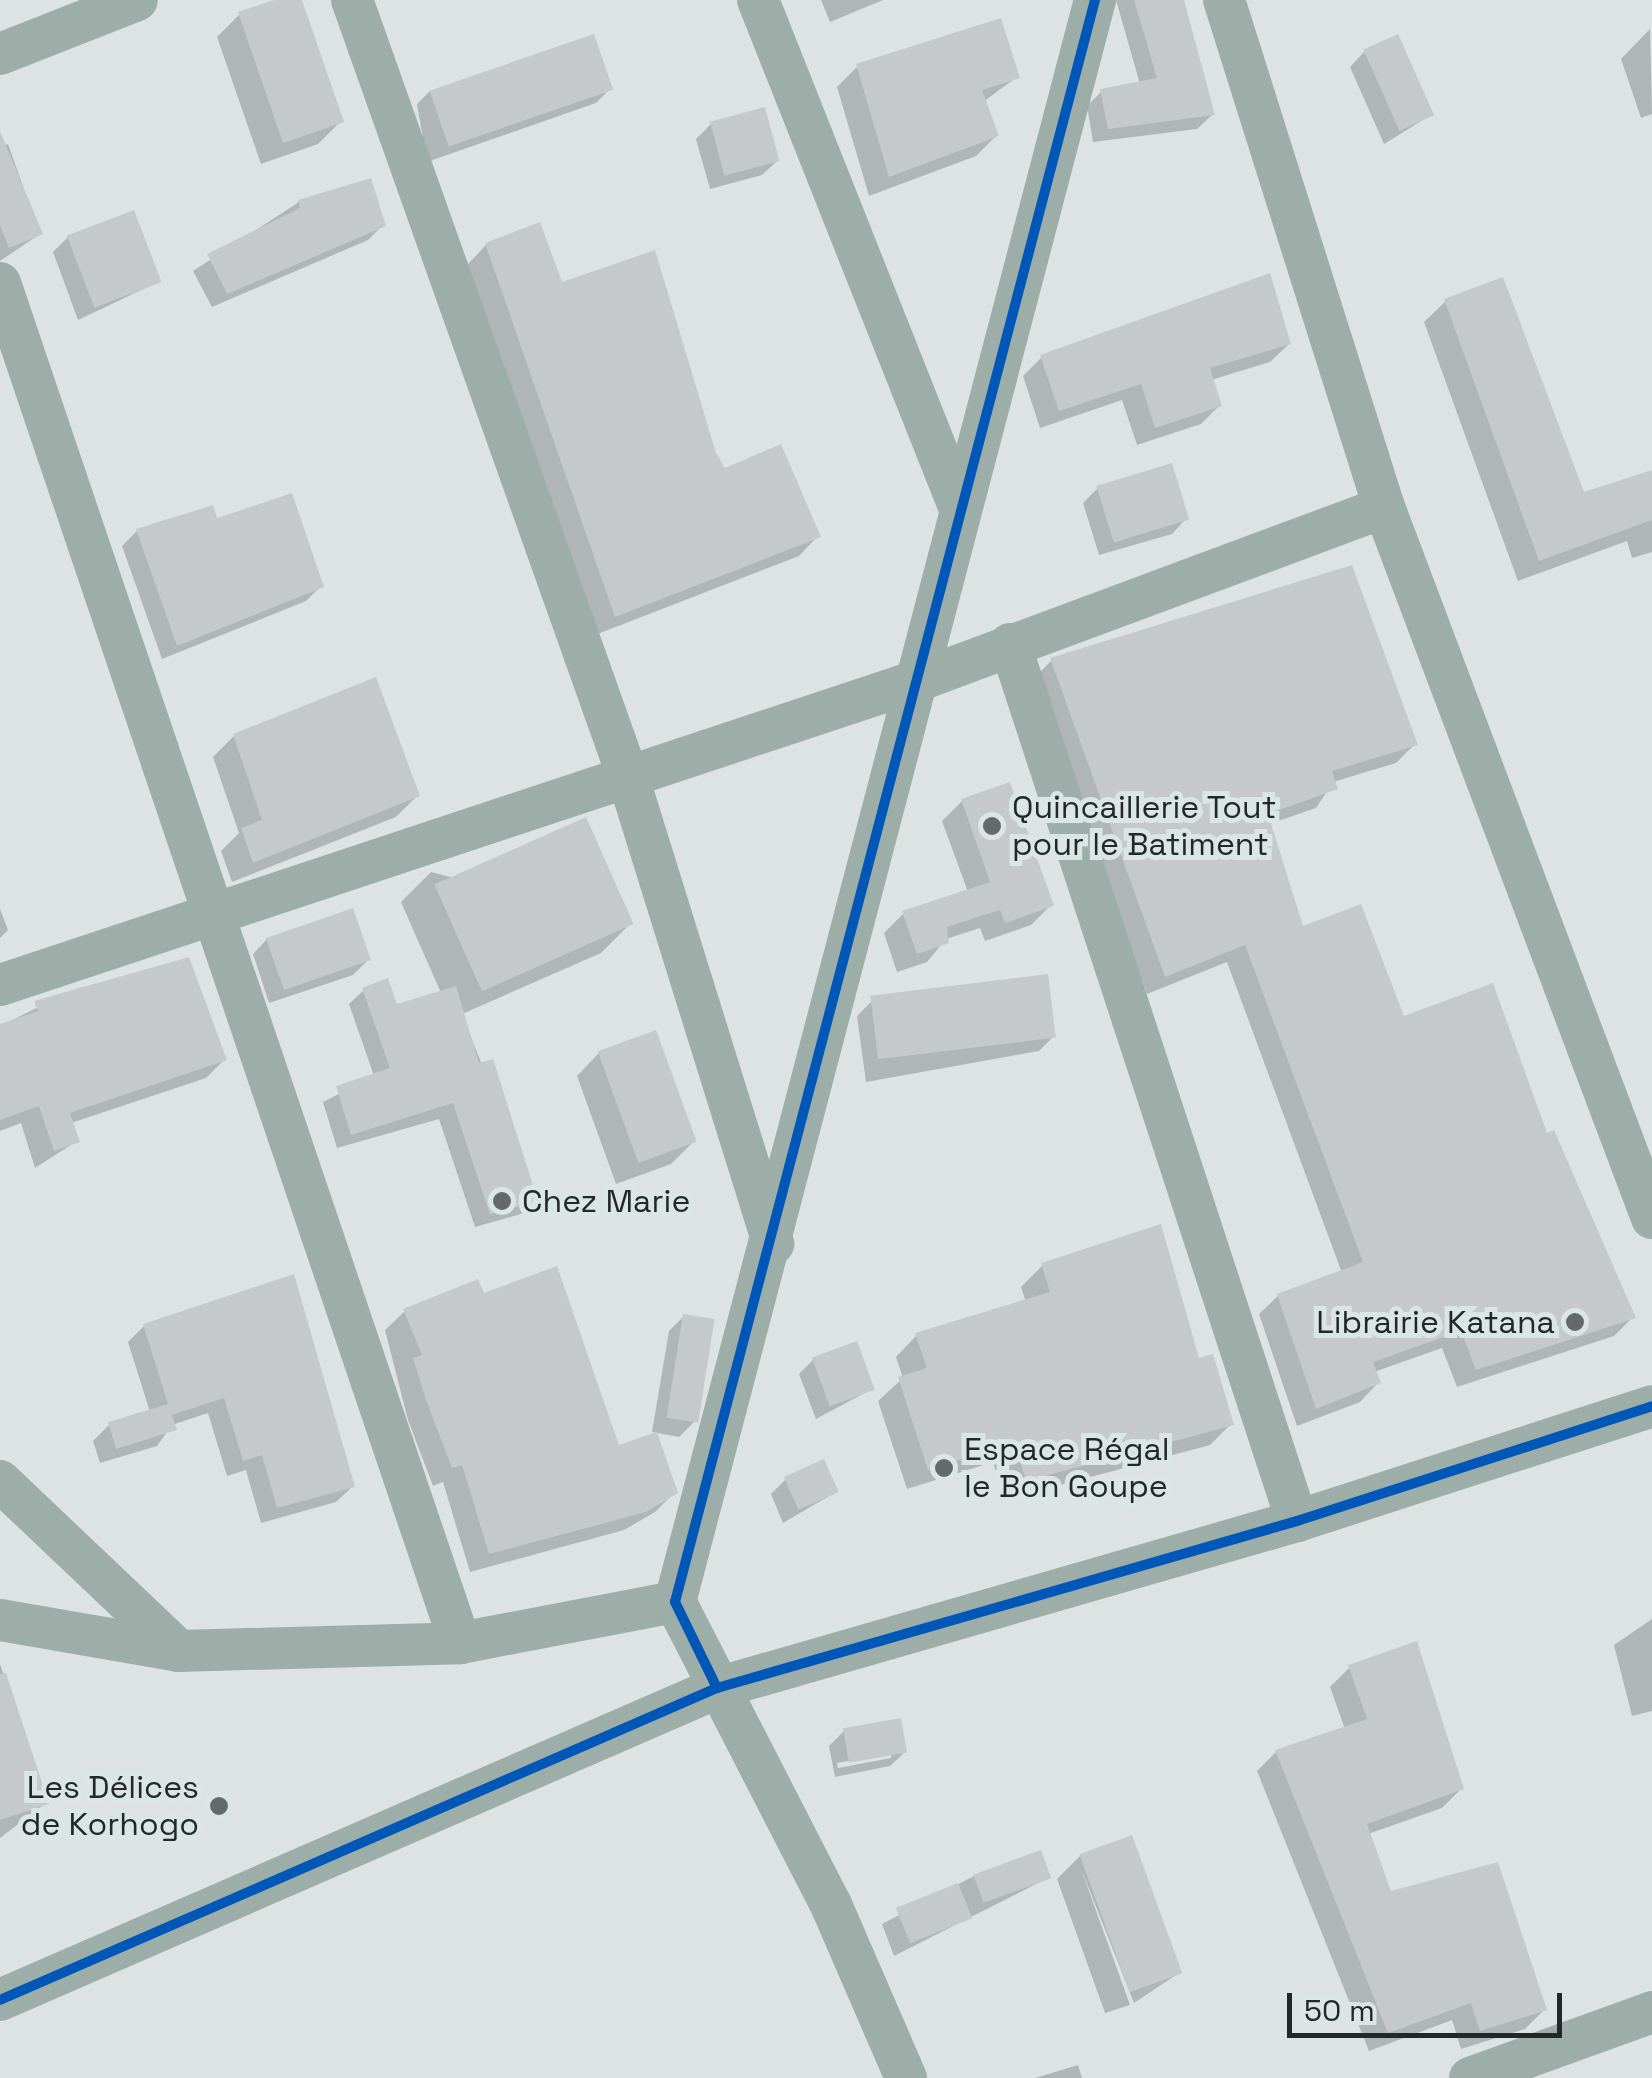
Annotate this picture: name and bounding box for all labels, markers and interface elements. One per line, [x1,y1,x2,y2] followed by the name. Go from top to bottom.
[1012,789,1277,864] place label: Quincaillerie Tout pour le Batiment
[981,815,1003,837] marker: Quincaillerie Tout pour le Batiment
[522,1182,690,1220] place label: Chez Marie
[491,1190,513,1212] marker: Chez Marie
[1316,1303,1555,1341] place label: Librairie Katana
[1564,1311,1586,1333] marker: Librairie Katana
[964,1431,1170,1506] place label: Espace Régal le Bon Goupe
[933,1457,955,1479] marker: Espace Régal le Bon Goupe
[21,1769,199,1844] place label: Les Délices de Korhogo
[208,1795,230,1817] marker: Les Délices de Korhogo
[1292,1973,1567,2035] scale bar
[1304,1991,1375,2030] text: 50 m

